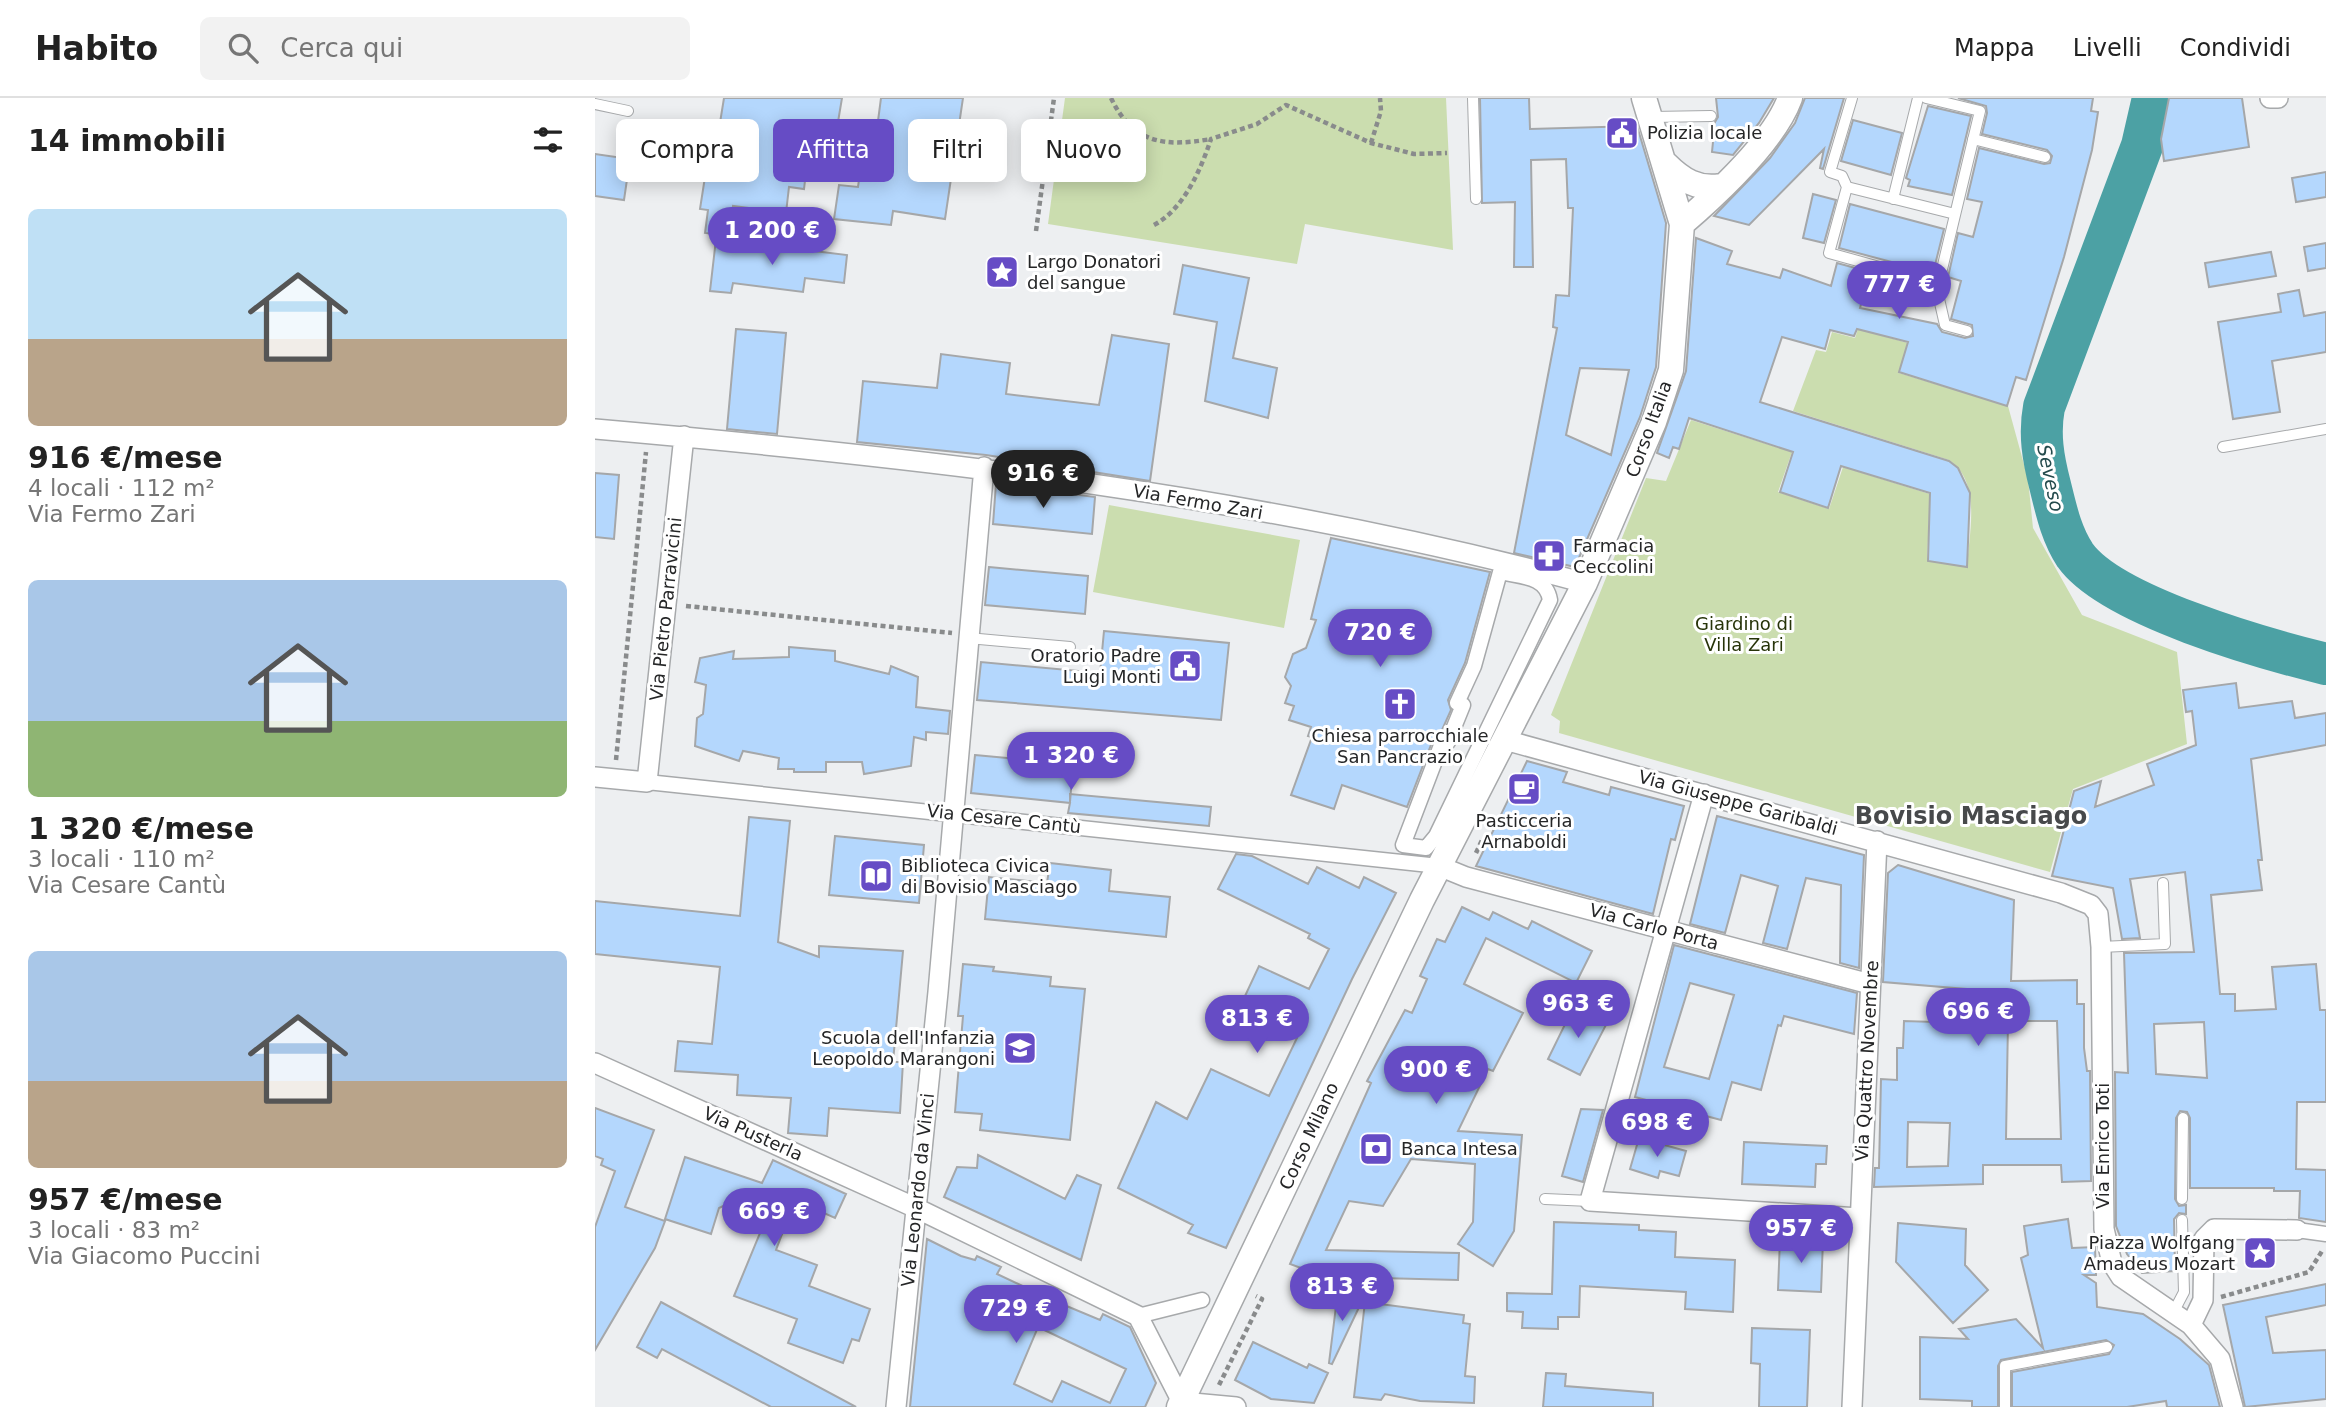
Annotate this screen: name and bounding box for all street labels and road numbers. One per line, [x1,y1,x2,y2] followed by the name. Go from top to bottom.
[1621,378,1676,480] street label: Corso Italia
[1132,480,1265,523] street label: Via Fermo Zari
[645,516,686,702] street label: Via Pietro Parravicini
[1636,766,1840,839] street label: Via Giuseppe Garibaldi
[926,800,1082,837] street label: Via Cesare Cantù
[1587,899,1721,954] street label: Via Carlo Porta
[1851,960,1882,1162] street label: Via Quattro Novembre
[1275,1079,1343,1193] street label: Corso Milano
[2092,1083,2113,1209] street label: Via Enrico Toti
[897,1092,938,1288] street label: Via Leonardo da Vinci
[700,1102,806,1165] street label: Via Pusterla

